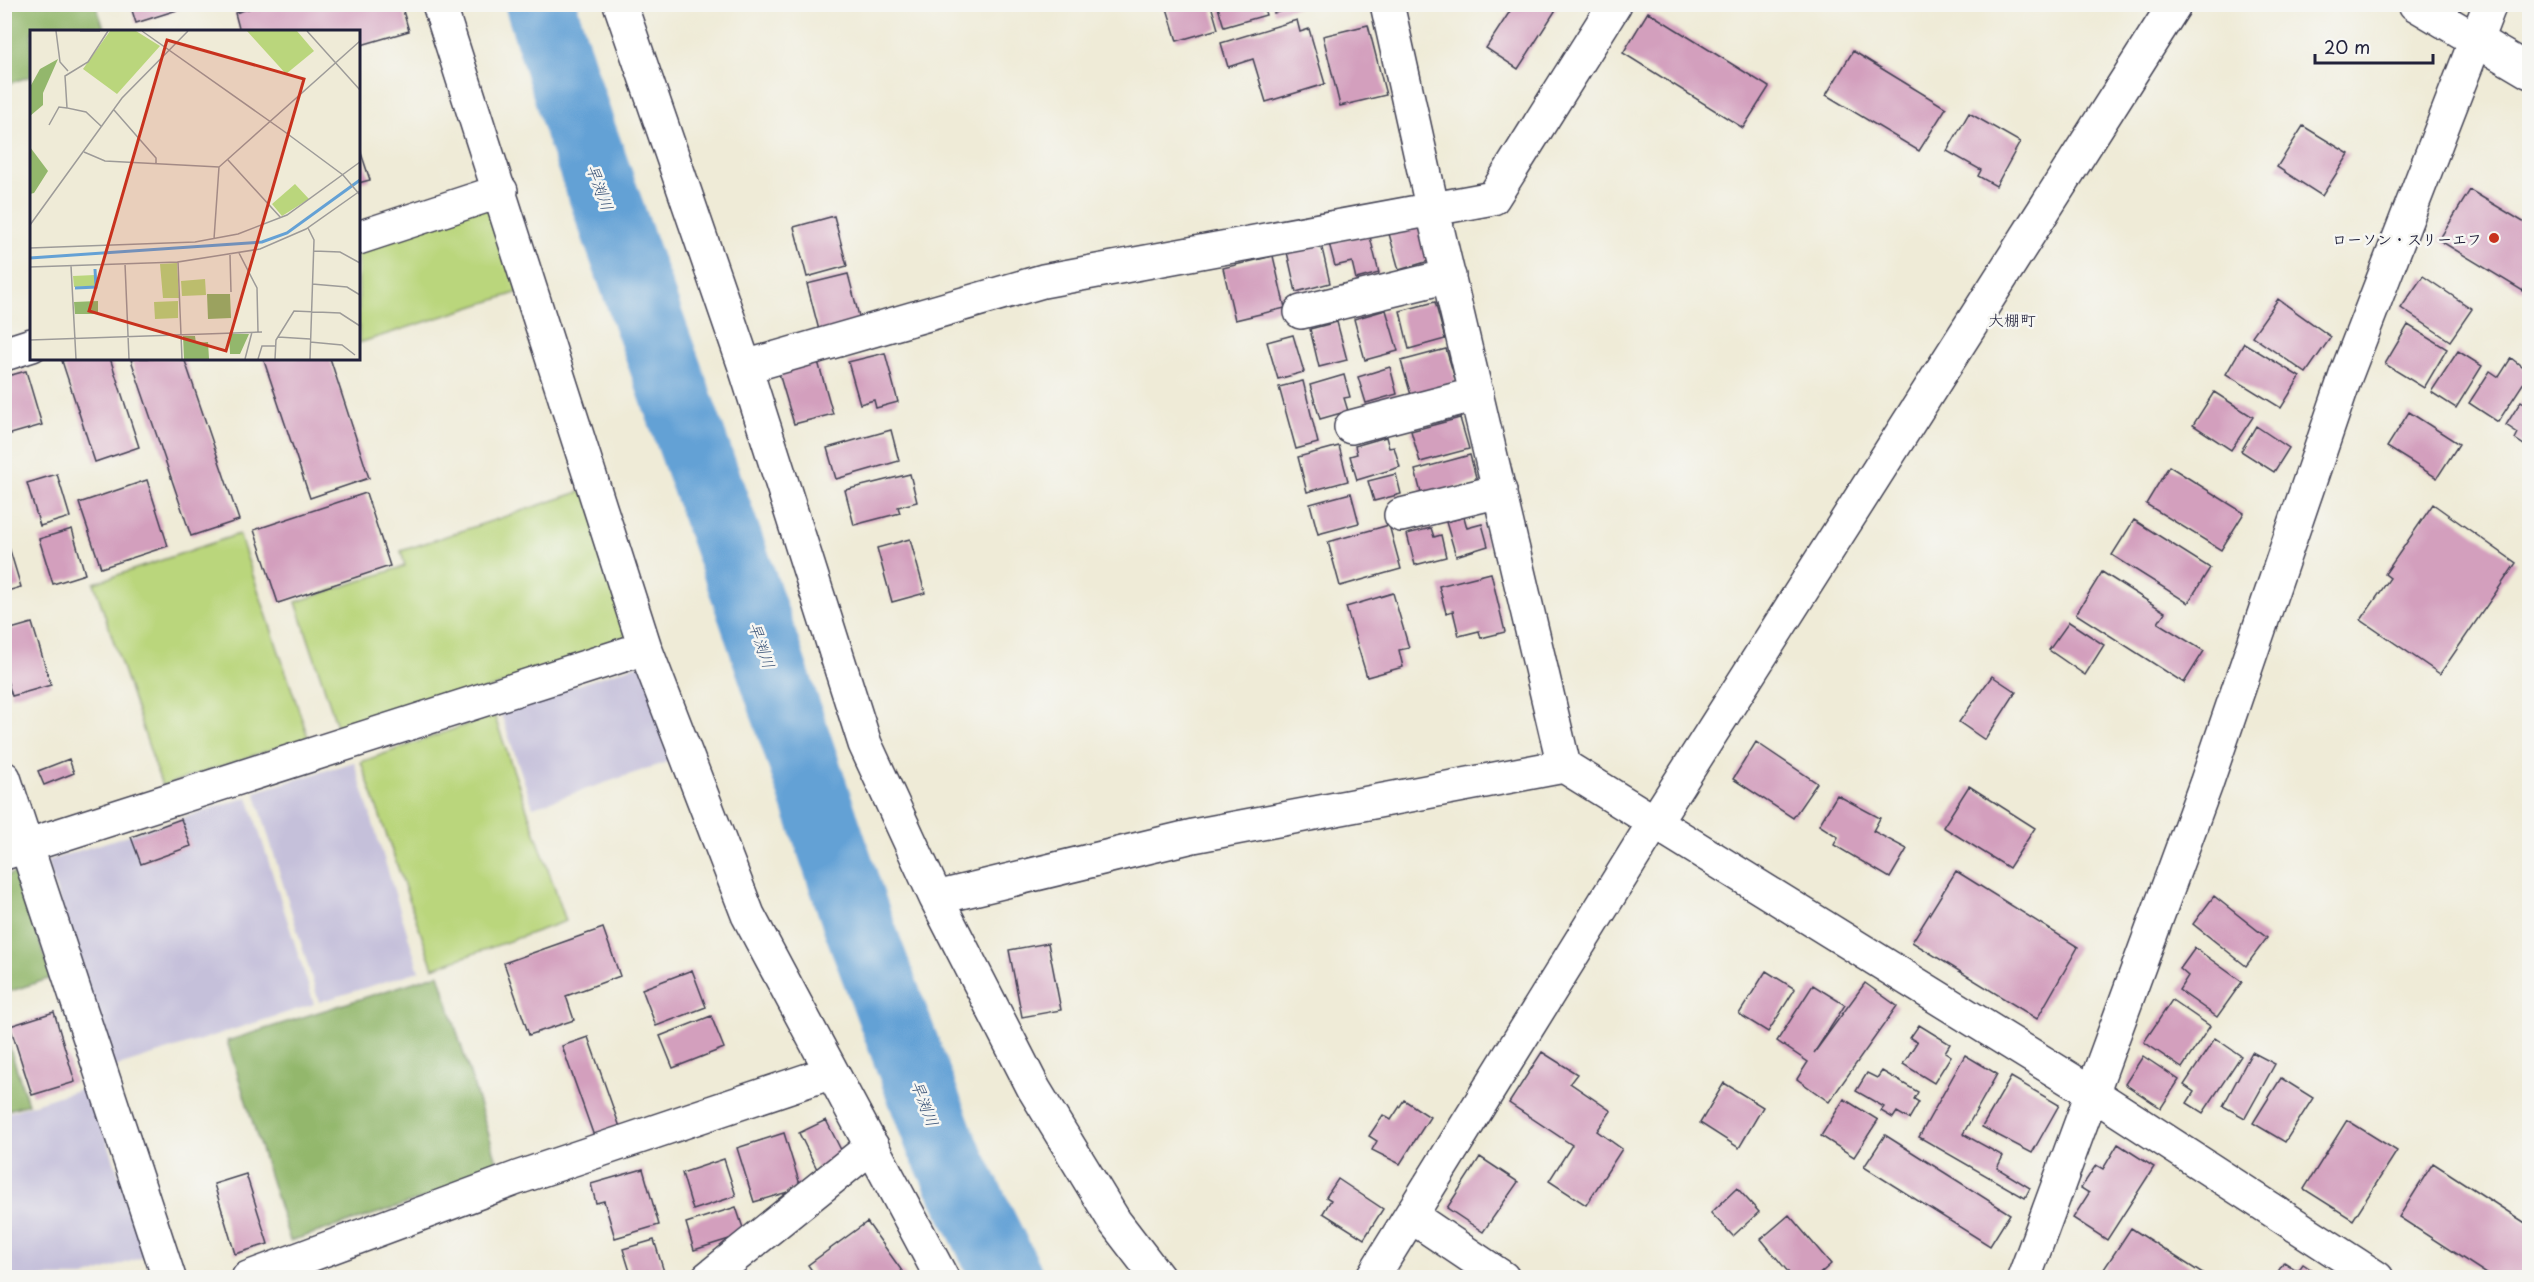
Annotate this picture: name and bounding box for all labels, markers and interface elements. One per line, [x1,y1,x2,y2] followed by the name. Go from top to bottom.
[2315,27,2434,65] scale bar
[30,30,360,360] inset map
[2324,33,2370,60] text: 20 m
[582,160,620,214] water label: 早渕川
[2332,227,2482,250] place label: ローソン・スリーエフ
[2487,231,2501,245] marker: ローソン・スリーエフ
[1988,307,2036,331] district label: 大棚町
[744,618,782,672] water label: 早渕川
[906,1076,946,1130] water label: 早渕川

